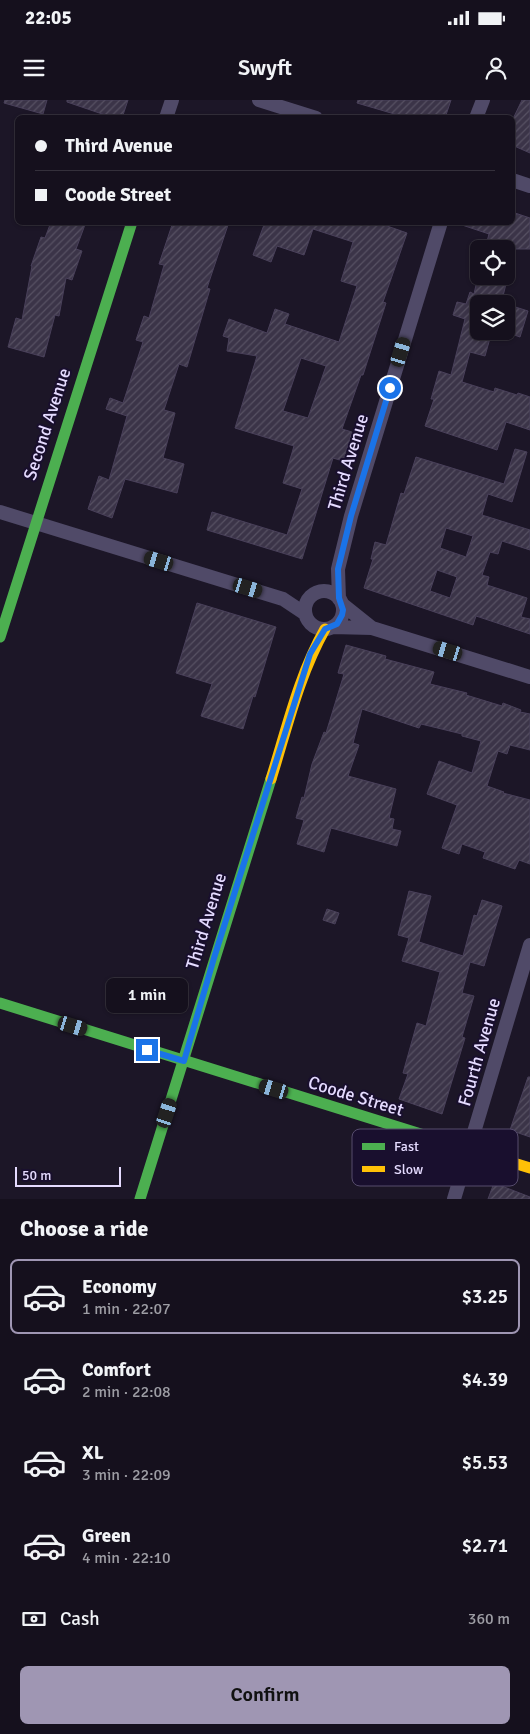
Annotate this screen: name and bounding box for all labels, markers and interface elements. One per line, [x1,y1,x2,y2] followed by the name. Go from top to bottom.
[25,6,72,30] text: 22:05
[20,54,48,82] icon: menu
[238,54,292,81] text: Swyft
[482,54,510,82] icon: person
[65,134,173,158] text: Third Avenue
[65,183,171,207] text: Coode Street
[470,240,515,340] map controls
[470,240,515,285] button: locate
[470,295,515,340] button: layers
[389,335,412,369] car
[19,365,75,483] street label: Second Avenue
[379,377,401,399] route start
[323,411,373,513] street label: Third Avenue
[142,549,175,573] car
[231,576,264,600] car
[431,639,464,663] car
[181,870,231,972] street label: Third Avenue
[106,978,188,1012] callout: 1 min
[128,985,166,1005] text: 1 min
[453,995,505,1109] street label: Fourth Avenue
[56,1014,89,1038] car
[136,1039,158,1061] route end
[306,1071,406,1121] street label: Coode Street
[257,1077,290,1101] car
[155,1096,178,1130] car
[352,1129,518,1186] legend
[394,1138,419,1155] text: Fast
[394,1161,423,1178] text: Slow
[15,1164,121,1187] scale bar
[22,1167,51,1184] text: 50 m
[20,1215,148,1242] text: Choose a ride
[22,1274,67,1319] icon: car
[82,1275,156,1299] text: Economy
[462,1285,508,1309] text: $3.25
[82,1299,171,1319] text: 1 min · 22:07
[22,1357,67,1402] icon: car
[82,1358,151,1382] text: Comfort
[462,1368,508,1392] text: $4.39
[82,1382,171,1402] text: 2 min · 22:08
[22,1440,67,1485] icon: car
[82,1441,104,1465] text: XL
[462,1451,508,1475] text: $5.53
[82,1465,171,1485] text: 3 min · 22:09
[22,1523,67,1568] icon: car
[82,1524,131,1548] text: Green
[462,1534,508,1558] text: $2.71
[82,1548,171,1568] text: 4 min · 22:10
[20,1605,48,1633] icon: cash
[60,1607,100,1631] text: Cash
[468,1609,510,1629] text: 360 m
[20,1666,510,1724] button: Confirm

